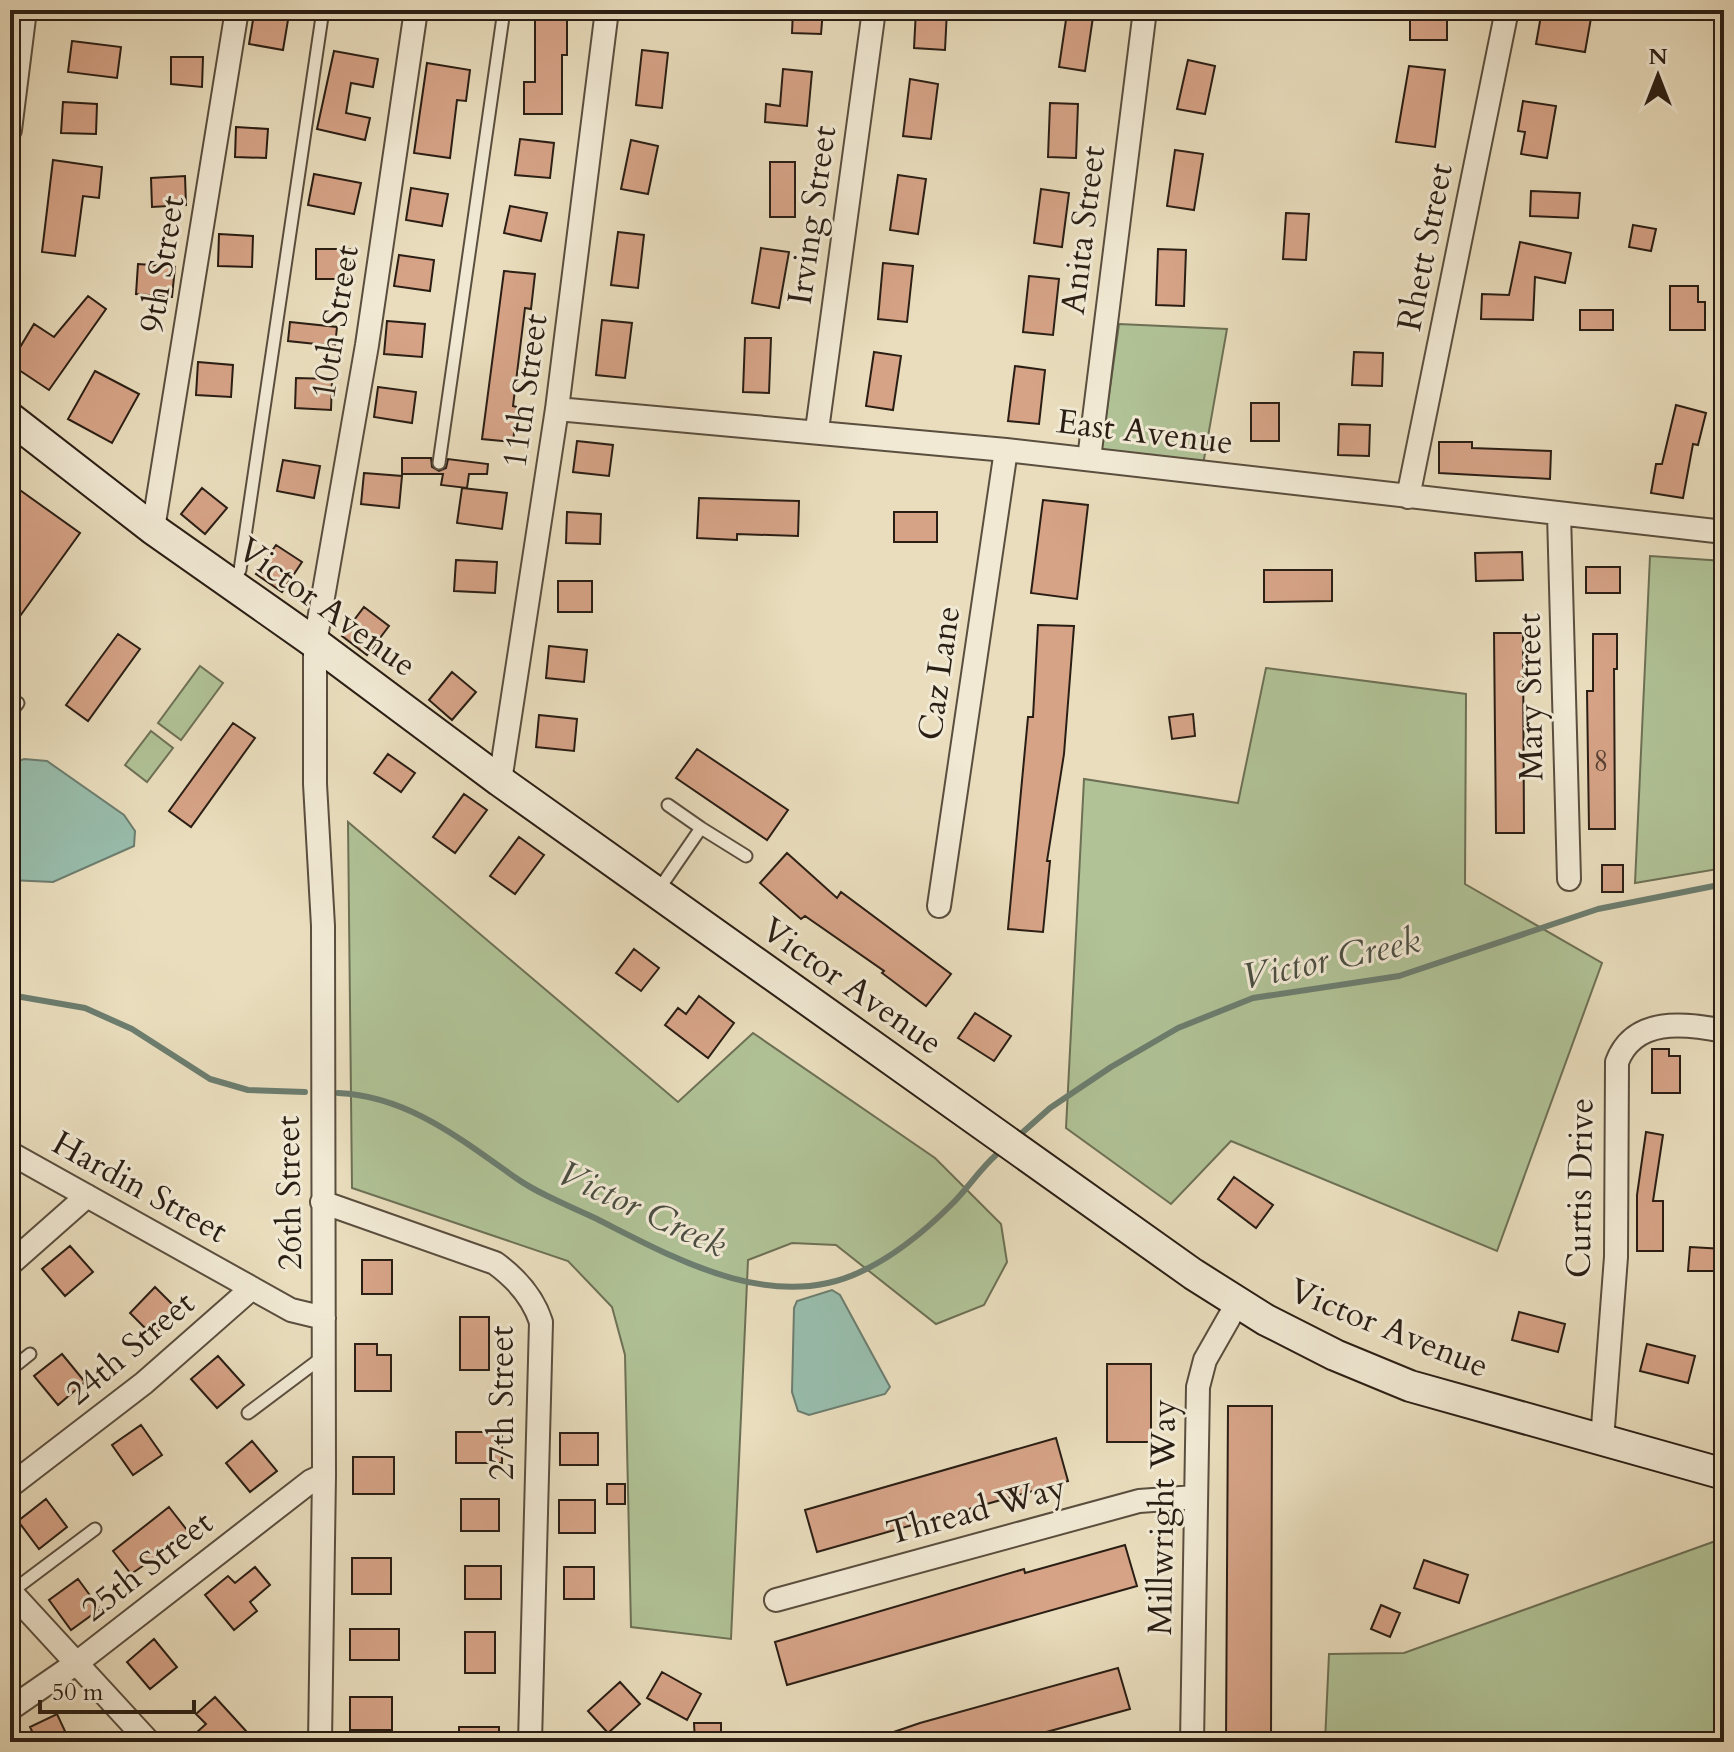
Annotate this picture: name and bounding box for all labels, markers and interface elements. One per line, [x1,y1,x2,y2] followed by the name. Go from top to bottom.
[1618,36,1698,116] north arrow
[1648,42,1668,72] text: N
[777,122,847,307] street label: Irving Street
[1050,143,1116,317] street label: Anita Street
[1386,159,1464,335] street label: Rhett Street
[129,192,196,336] street label: 9th Street
[300,242,370,402] street label: 10th Street
[491,311,559,471] street label: 11th Street
[1054,398,1236,466] street label: East Avenue
[228,526,426,688] street label: Victor Avenue
[907,603,971,743] street label: Caz Lane
[1506,612,1554,781] street label: Mary Street
[1593,741,1609,782] house number: 8
[752,907,952,1065] street label: Victor Avenue
[1237,916,1425,1002] water label: Victor Creek
[1555,1098,1605,1278] street label: Curtis Drive
[265,1115,313,1271] street label: 26th Street
[44,1120,236,1254] street label: Hardin Street
[550,1149,735,1270] water label: Victor Creek
[1283,1267,1495,1389] street label: Victor Avenue
[56,1280,204,1415] street label: 24th Street
[479,1325,525,1481] street label: 27th Street
[1137,1399,1187,1635] street label: Millwright Way
[881,1464,1071,1556] street label: Thread Way
[72,1500,222,1632] street label: 25th Street
[40,1664,194,1714] scale bar
[52,1676,104,1709] text: 50 m

